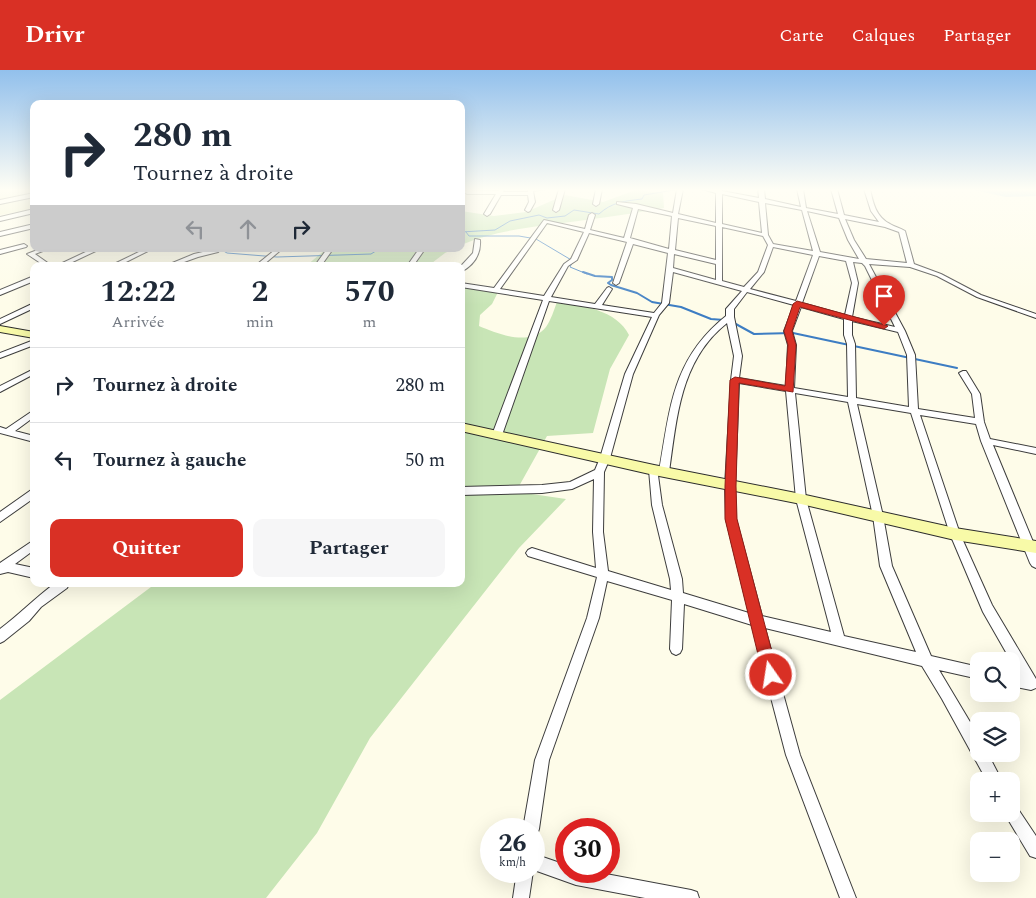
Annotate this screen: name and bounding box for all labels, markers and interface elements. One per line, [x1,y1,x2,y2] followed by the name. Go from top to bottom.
[25,17,84,53] text: Drivr
[780,22,824,49] text: Carte
[852,22,915,49] text: Calques
[943,22,1011,49] text: Partager
[133,109,232,162] text: 280 m
[50,120,115,185] icon: right
[133,157,294,190] text: Tournez à droite
[181,215,209,243] icon: left
[234,215,262,243] icon: ahead
[287,215,315,243] icon: right
[100,269,176,315] text: 12:22
[251,269,268,315] text: 2
[344,269,395,315] text: 570
[863,275,905,326] pin
[870,282,898,310] icon: arrive
[112,310,164,334] text: Arrivée
[246,310,274,334] text: min
[363,310,376,334] text: m
[50,371,78,399] icon: right
[93,371,237,400] text: Tournez à droite
[395,371,445,400] text: 280 m
[50,446,78,474] icon: left
[93,446,246,475] text: Tournez à gauche
[405,446,445,475] text: 50 m
[50,519,243,577] button: Quitter
[253,519,445,577] button: Partager
[744,648,796,700] position arrow
[970,652,1020,882] map controls
[970,652,1020,702] button: search
[970,712,1020,762] button: layers
[970,772,1020,822] button: +
[555,818,620,883] speed limit sign: 30
[498,825,527,863] text: 26
[970,832,1020,882] button: −
[499,853,526,872] text: km/h

